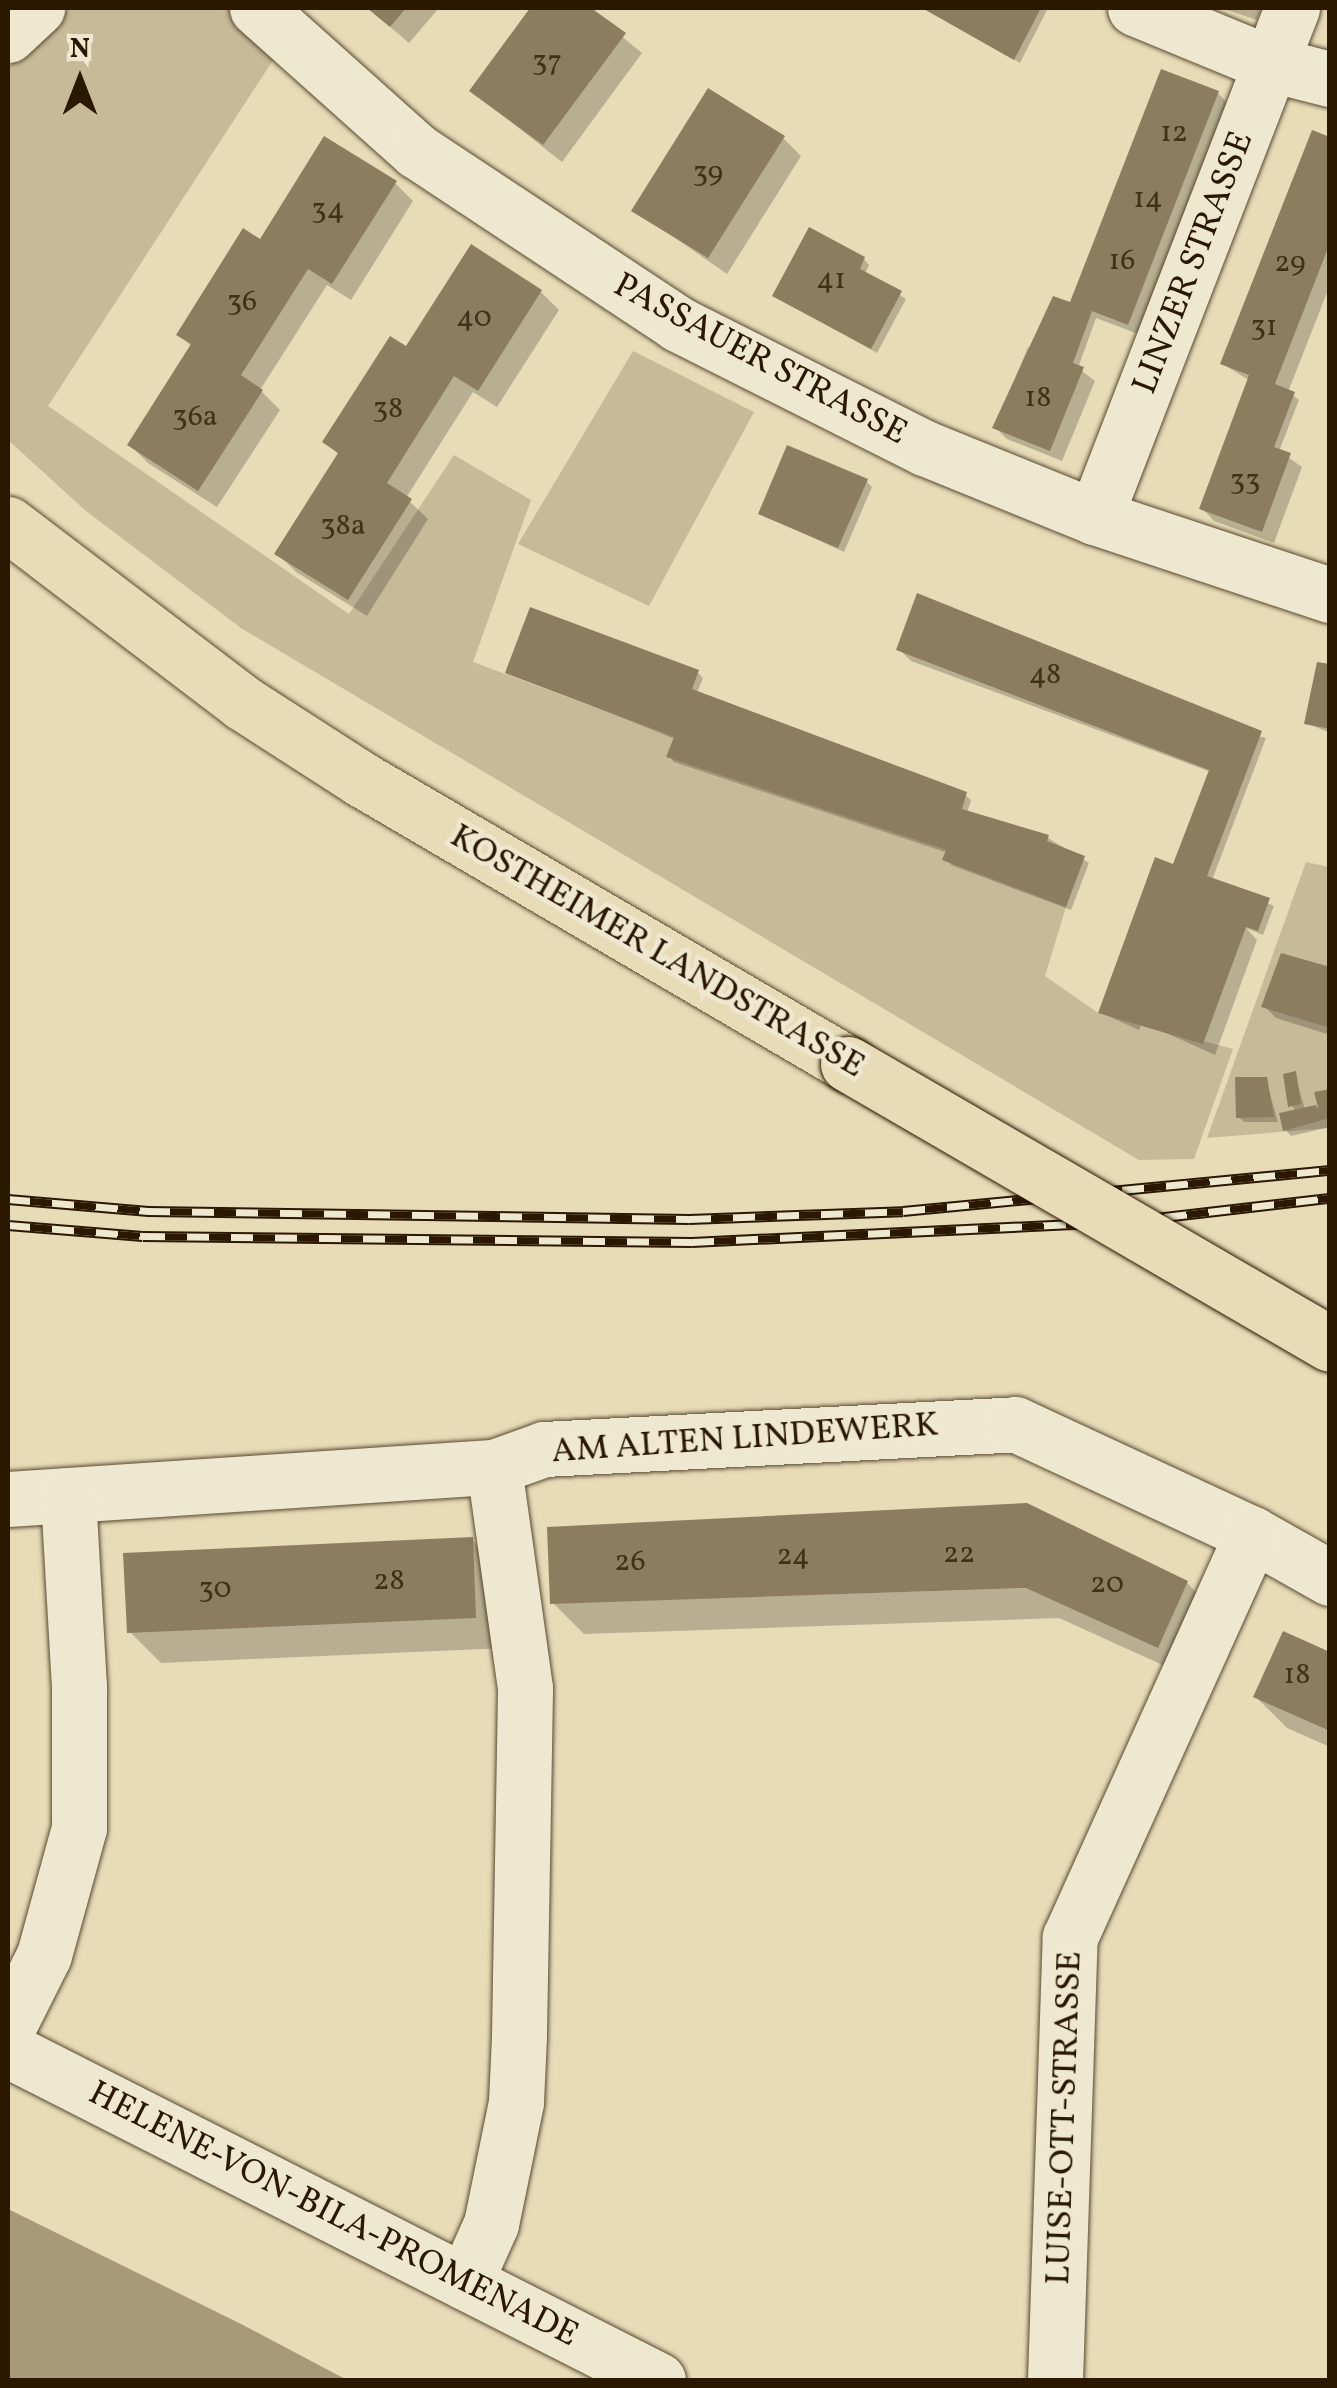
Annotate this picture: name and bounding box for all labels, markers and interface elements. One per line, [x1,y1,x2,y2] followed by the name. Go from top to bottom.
[30,30,130,130] north arrow
[70,30,90,69] text: N
[532,44,562,80] house number: 37
[1160,115,1188,151] house number: 12
[1125,126,1263,400] street label: LINZER STRASSE
[693,155,723,191] house number: 39
[1133,181,1163,217] house number: 14
[311,192,345,228] house number: 34
[1109,243,1135,279] house number: 16
[1274,245,1306,281] house number: 29
[816,262,846,298] house number: 41
[606,265,914,455] street label: PASSAUER STRASSE
[227,284,257,320] house number: 36
[456,300,492,336] house number: 40
[1250,309,1278,345] house number: 31
[1025,380,1051,416] house number: 18
[373,391,403,427] house number: 38
[172,399,218,435] house number: 36a
[1230,463,1260,499] house number: 33
[320,508,366,544] house number: 38a
[1029,657,1061,693] house number: 48
[442,816,872,1088] street label: KOSTHEIMER LANDSTRASSE
[550,1405,940,1473] street label: AM ALTEN LINDEWERK
[943,1536,975,1572] house number: 22
[776,1538,810,1574] house number: 24
[614,1544,646,1580] house number: 26
[373,1563,405,1599] house number: 28
[1090,1566,1124,1602] house number: 20
[199,1571,231,1607] house number: 30
[1284,1657,1310,1693] house number: 18
[1038,1950,1092,2286] street label: LUISE-OTT-STRASSE
[81,2073,585,2357] street label: HELENE-VON-BILA-PROMENADE

